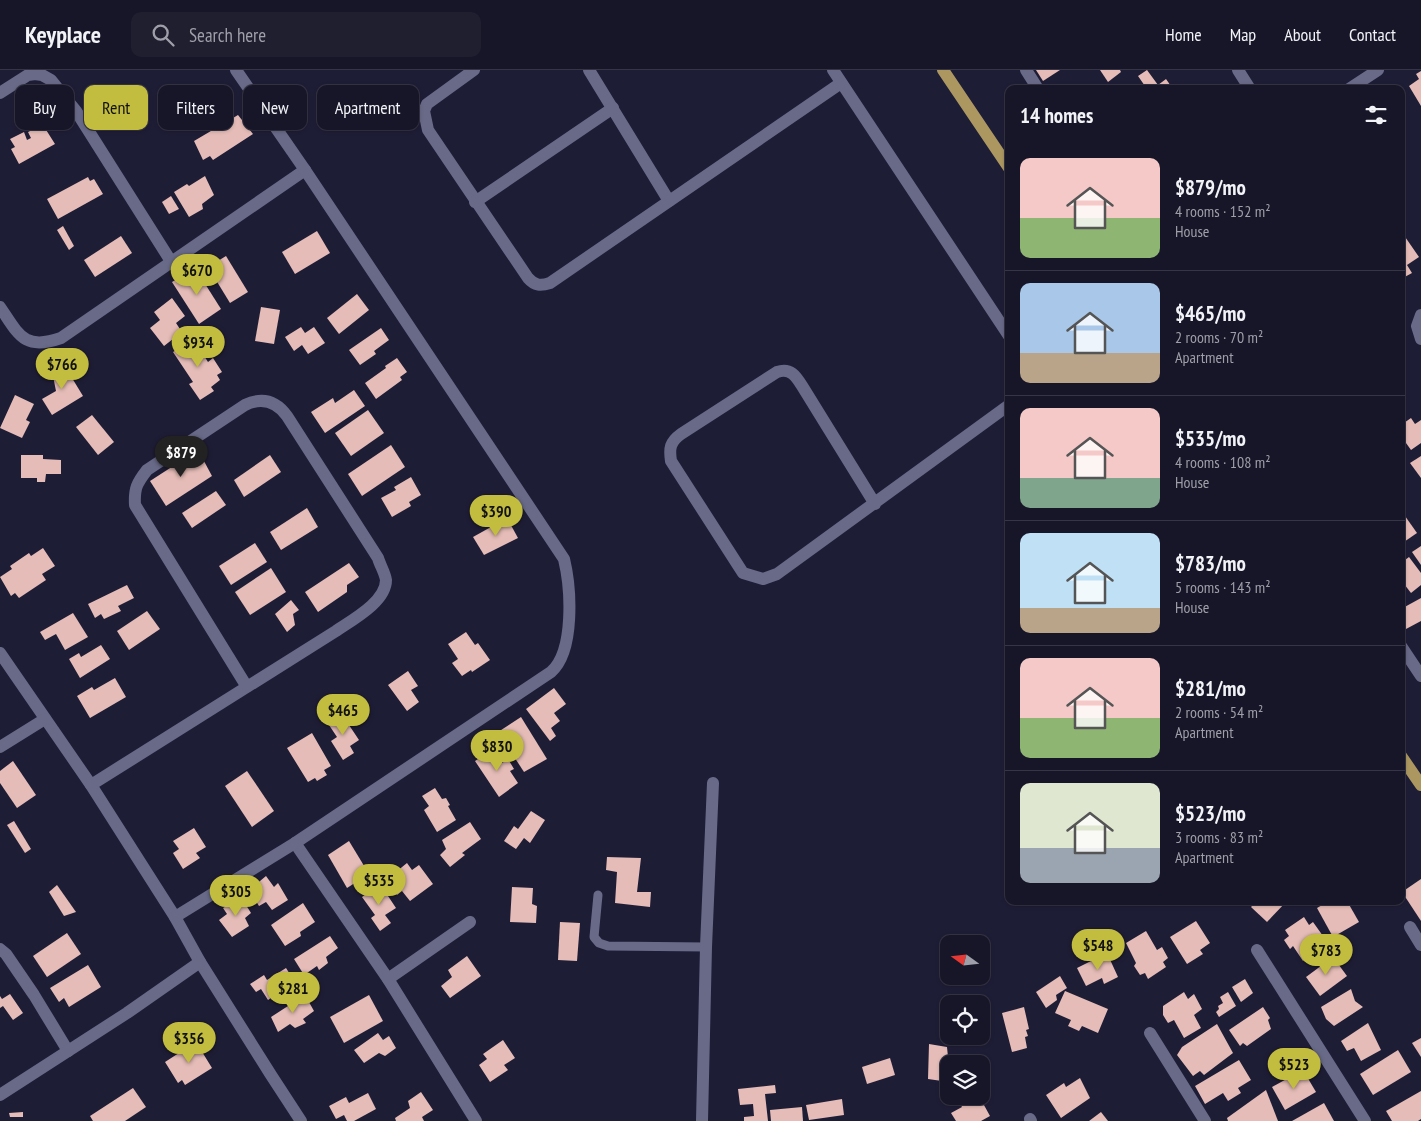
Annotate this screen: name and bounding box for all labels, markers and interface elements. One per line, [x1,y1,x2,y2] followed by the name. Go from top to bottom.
[131,12,481,57] search box
[25,19,101,50] text: Keyplace
[149,21,177,49] icon: search
[189,23,266,47] text: Search here
[1165,23,1202,46] text: Home
[1230,23,1256,46] text: Map
[1284,23,1321,46] text: About
[1349,23,1396,46] text: Contact
[15,85,74,130] chip: Buy
[84,85,148,130] chip: Rent
[158,85,233,130] chip: Filters
[243,85,307,130] chip: New
[317,85,419,130] chip: Apartment
[1362,101,1390,129] icon: filters
[1020,102,1093,129] text: 14 homes
[1175,174,1246,201] text: $879/mo
[1060,178,1120,238] icon: home
[1175,201,1271,221] text: 4 rooms · 152 m²
[1175,221,1209,241] text: House
[167,254,227,296] pin: $670
[182,260,212,280] text: $670
[1175,300,1246,327] text: $465/mo
[1060,303,1120,363] icon: home
[168,326,228,368] pin: $934
[1175,327,1263,347] text: 2 rooms · 70 m²
[183,332,213,352] text: $934
[1175,347,1234,367] text: Apartment
[32,348,92,390] pin: $766
[47,354,77,374] text: $766
[1175,425,1246,452] text: $535/mo
[1060,428,1120,488] icon: home
[151,436,211,478] pin: $879
[166,442,196,462] text: $879
[1175,452,1271,472] text: 4 rooms · 108 m²
[1175,472,1209,492] text: House
[466,494,526,537] pin: $390
[481,501,511,521] text: $390
[1175,550,1246,577] text: $783/mo
[1060,553,1120,613] icon: home
[1175,577,1271,597] text: 5 rooms · 143 m²
[1175,597,1209,617] text: House
[1175,675,1246,702] text: $281/mo
[1060,678,1120,738] icon: home
[313,694,373,736] pin: $465
[328,700,358,720] text: $465
[1175,702,1263,722] text: 2 rooms · 54 m²
[1175,722,1234,742] text: Apartment
[467,730,527,772] pin: $830
[482,736,512,756] text: $830
[1175,800,1246,827] text: $523/mo
[1060,803,1120,863] icon: home
[1175,827,1263,847] text: 3 rooms · 83 m²
[1175,847,1234,867] text: Apartment
[349,864,409,906] pin: $535
[364,870,394,890] text: $535
[206,874,266,917] pin: $305
[221,881,251,901] text: $305
[1068,928,1128,971] pin: $548
[1296,934,1356,976] pin: $783
[940,935,990,985] north arrow
[940,935,990,1105] map controls
[1083,935,1113,955] text: $548
[1311,940,1341,960] text: $783
[263,972,323,1014] pin: $281
[278,978,308,998] text: $281
[940,995,990,1045] button: locate
[159,1022,219,1064] pin: $356
[174,1028,204,1048] text: $356
[1264,1048,1324,1090] pin: $523
[1279,1054,1309,1074] text: $523
[940,1055,990,1105] button: layers

